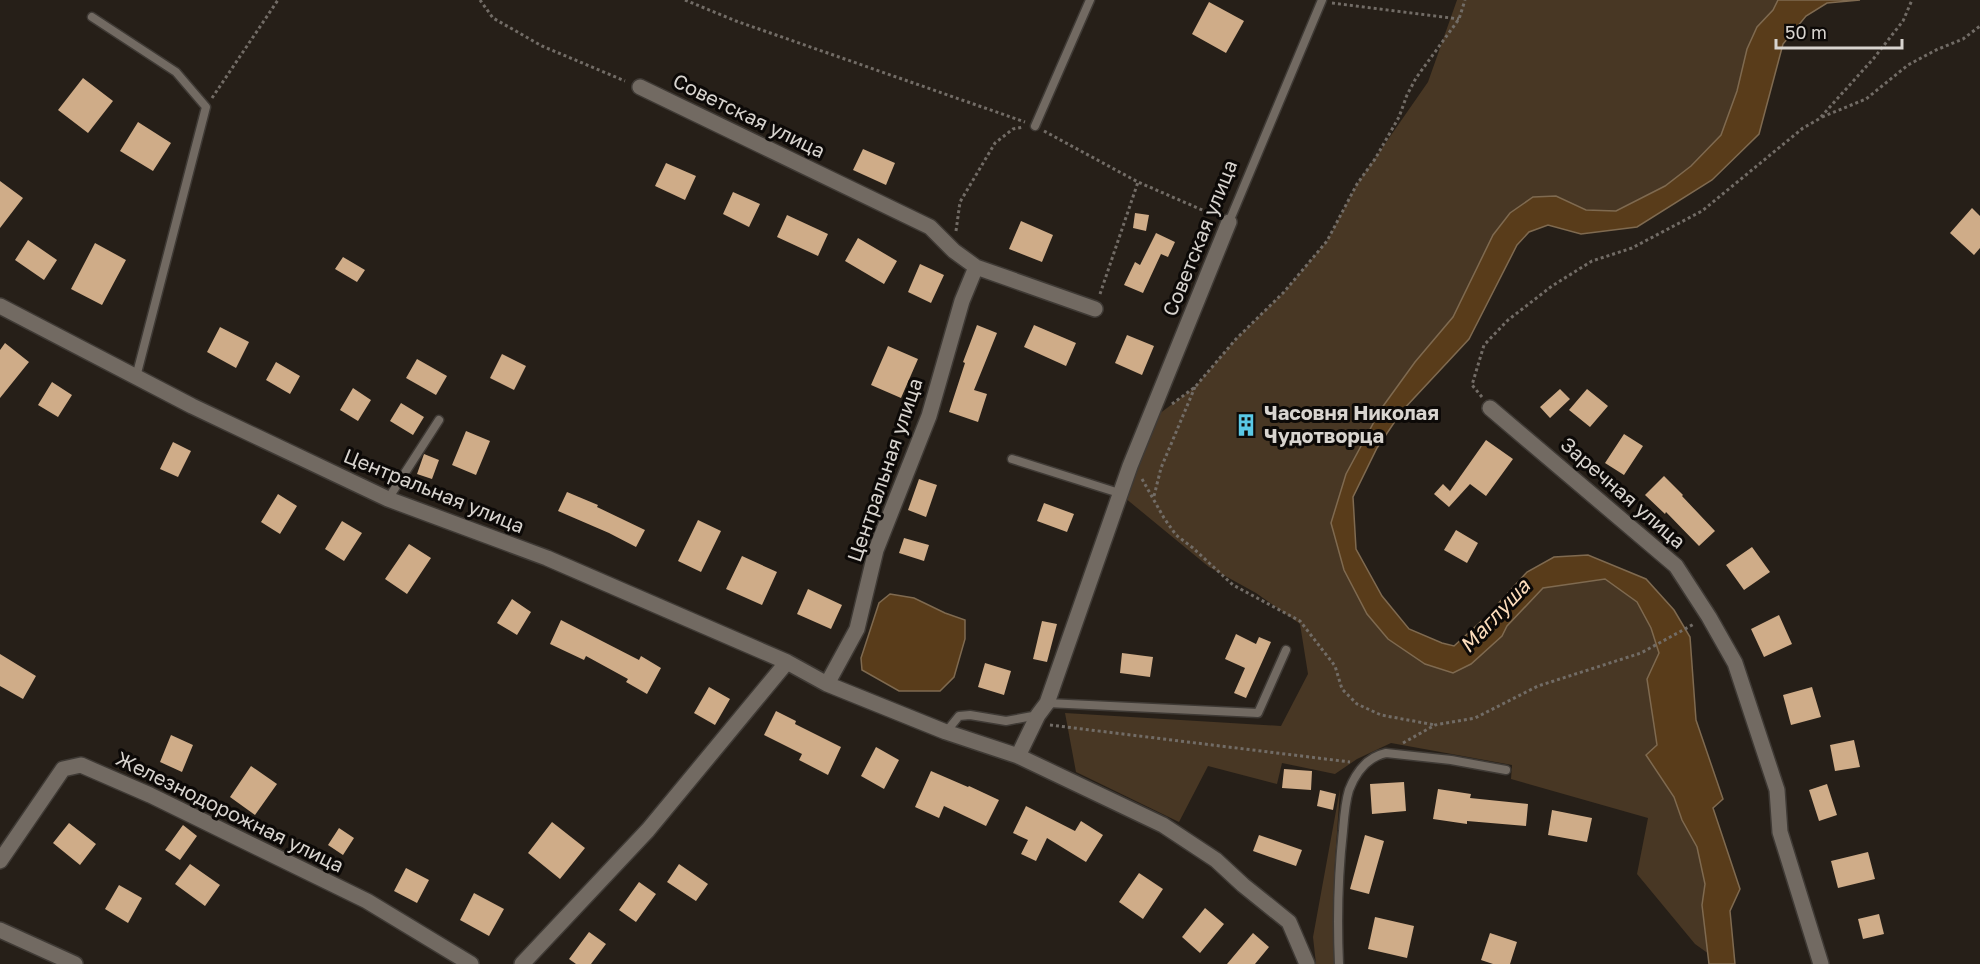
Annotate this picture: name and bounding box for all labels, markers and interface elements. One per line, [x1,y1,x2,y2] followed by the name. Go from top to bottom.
[1776,12,1902,50] scale bar
[1785,21,1827,43] text: 50 m
[669,68,829,162] street label: Советская улица
[1157,156,1241,319] street label: Советская улица
[841,375,927,565] street label: Центральная улица
[1264,400,1439,447] place label: Часовня Николая Чудотворца
[1233,412,1259,438] building icon: Часовня Николая Чудотворца
[1556,431,1691,553] street label: Заречная улица
[340,443,528,537] street label: Центральная улица
[1454,572,1536,658] water label: Маглуша
[113,745,348,877] street label: Железнодорожная улица

